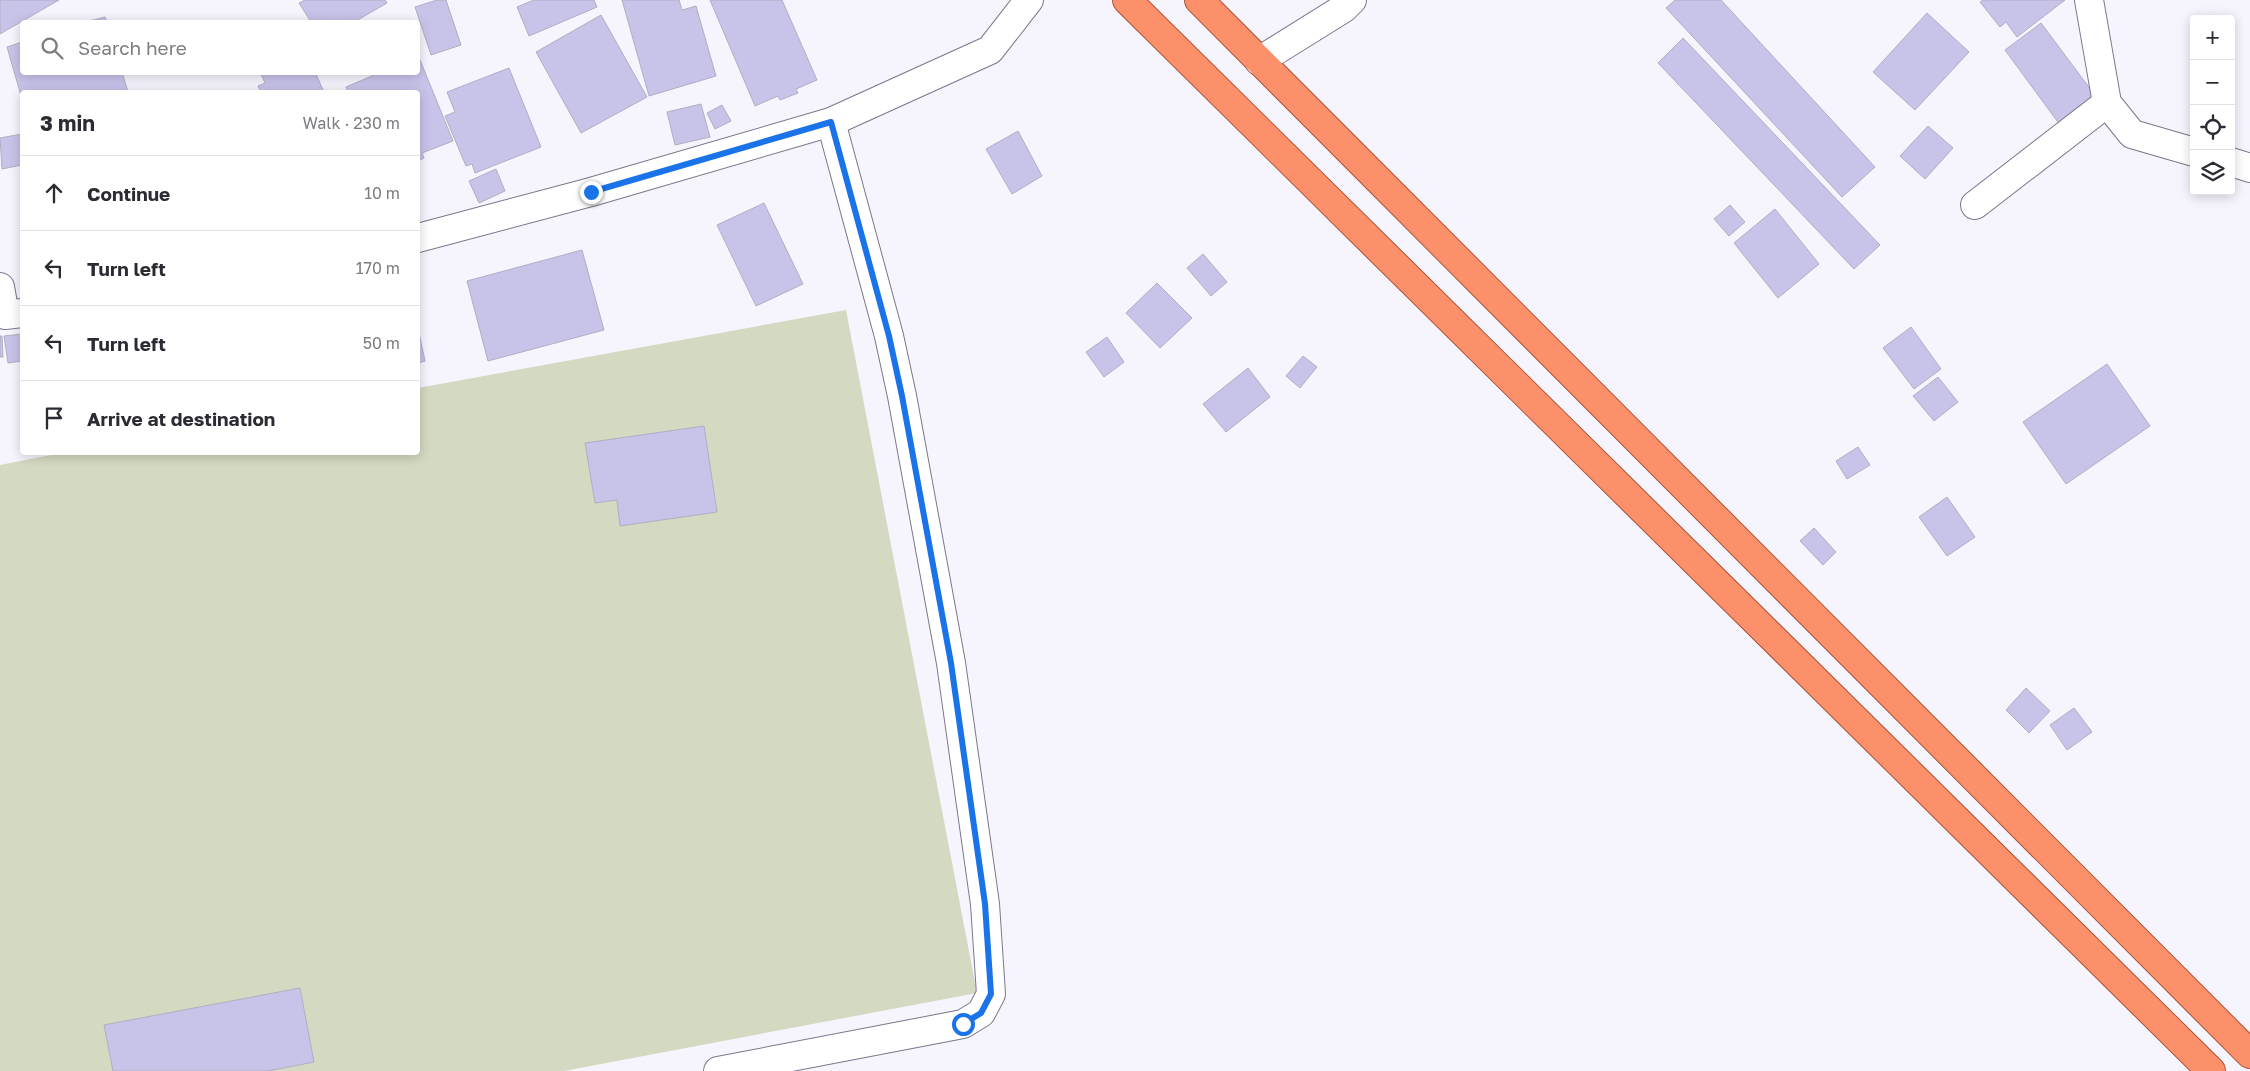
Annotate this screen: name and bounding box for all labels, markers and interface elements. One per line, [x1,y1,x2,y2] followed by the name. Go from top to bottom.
[2190,15,2235,195] map controls
[2190,15,2235,60] button: +
[20,20,420,75] search box
[38,34,66,62] icon: search
[78,36,187,59] text: Search here
[2190,60,2235,105] button: −
[2190,105,2235,150] button: locate
[40,110,95,136] text: 3 min
[303,113,400,133] text: Walk · 230 m
[2190,150,2235,195] button: layers
[40,179,68,207] icon: ahead
[580,181,603,204] route end
[87,182,170,205] text: Continue
[364,183,400,203] text: 10 m
[40,254,68,282] icon: left
[87,257,166,280] text: Turn left
[356,258,400,278] text: 170 m
[40,329,68,357] icon: left
[87,332,166,355] text: Turn left
[363,333,400,353] text: 50 m
[40,404,68,432] icon: arrive
[87,407,275,430] text: Arrive at destination
[952,1013,975,1036] route start

